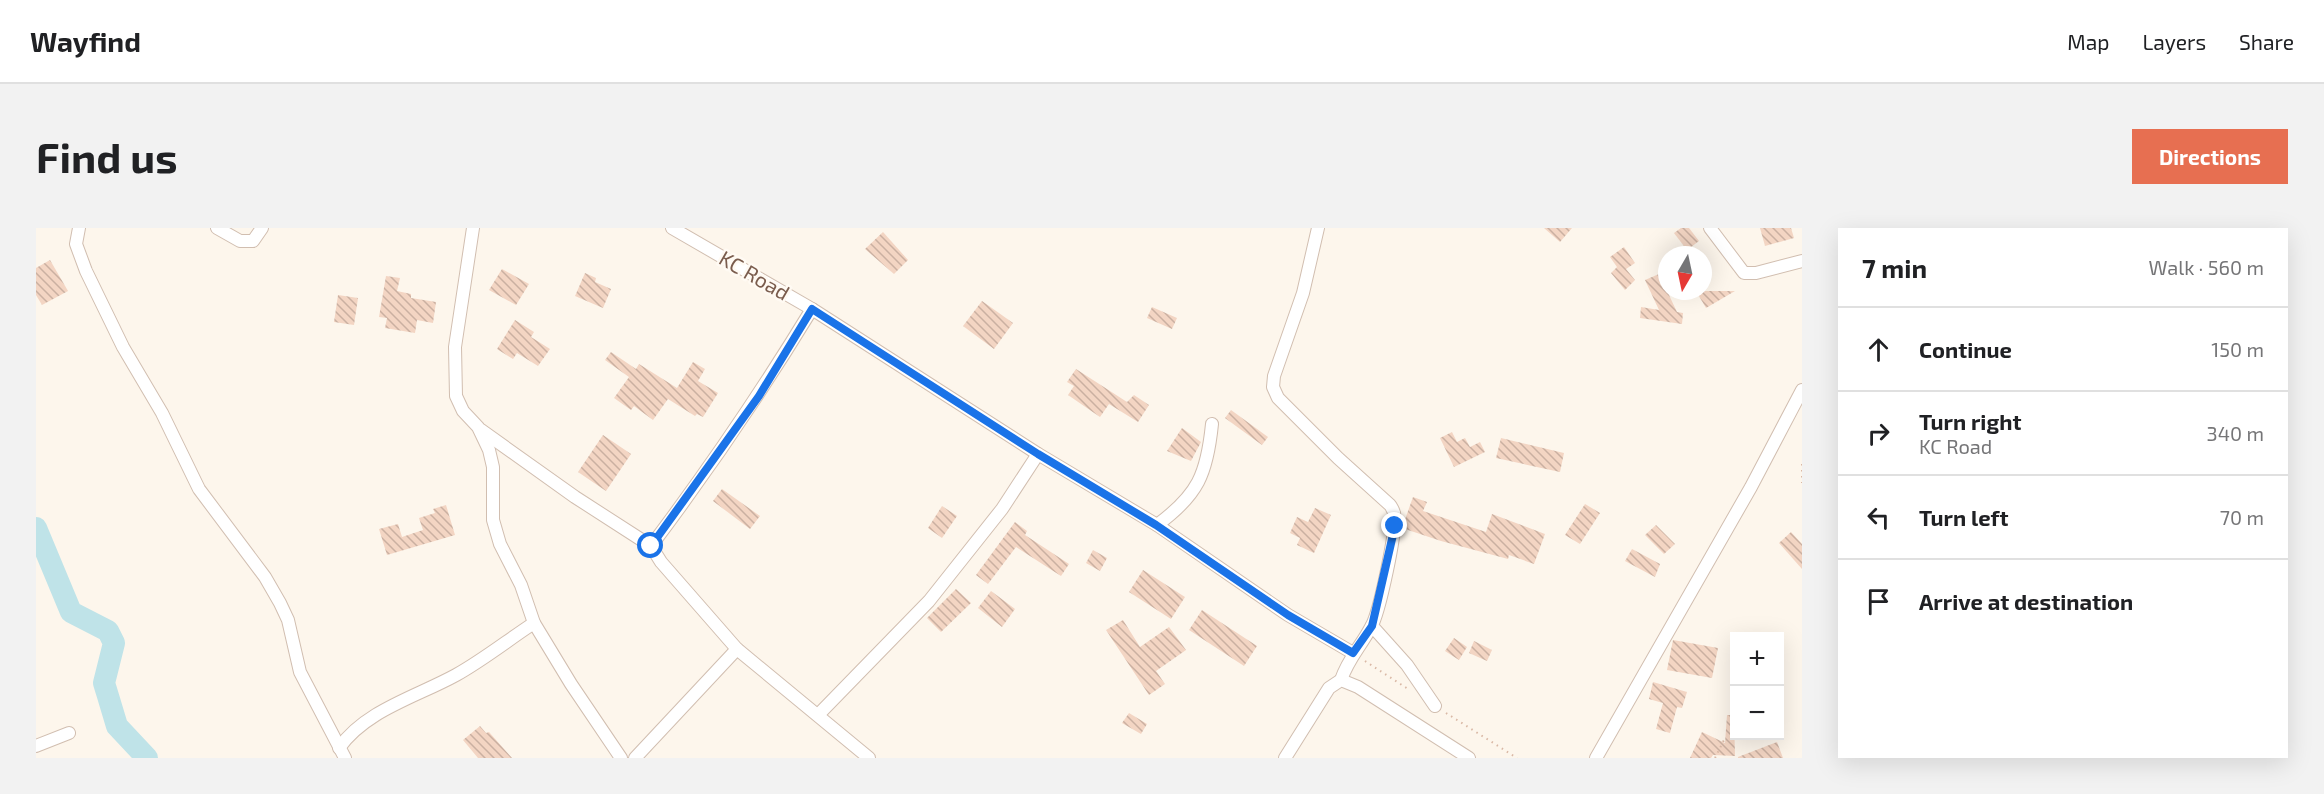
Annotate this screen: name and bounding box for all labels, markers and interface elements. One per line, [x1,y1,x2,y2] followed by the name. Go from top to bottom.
[30,24,141,58] text: Wayfind
[2067,29,2109,54] text: Map
[2142,29,2206,54] text: Layers
[2239,29,2294,54] text: Share
[2132,129,2288,184] button: Directions
[36,131,178,181] text: Find us
[715,245,794,305] street label: KC Road
[1658,246,1712,300] north arrow
[1862,252,1927,283] text: 7 min
[2149,255,2264,279] text: Walk · 560 m
[1862,333,1895,366] icon: ahead
[1919,336,2012,362] text: Continue
[2211,337,2264,361] text: 150 m
[1919,408,2021,434] text: Turn right
[1862,417,1895,450] icon: right
[2207,421,2264,445] text: 340 m
[1919,434,1992,458] text: KC Road
[1862,501,1895,534] icon: left
[1919,504,2008,530] text: Turn left
[2220,505,2264,529] text: 70 m
[1381,512,1407,538] route end
[637,532,663,558] route start
[1862,585,1895,618] icon: arrive
[1919,588,2133,614] text: Arrive at destination
[1730,632,1784,740] map controls
[1730,632,1784,686] button: +
[1730,686,1784,740] button: −

